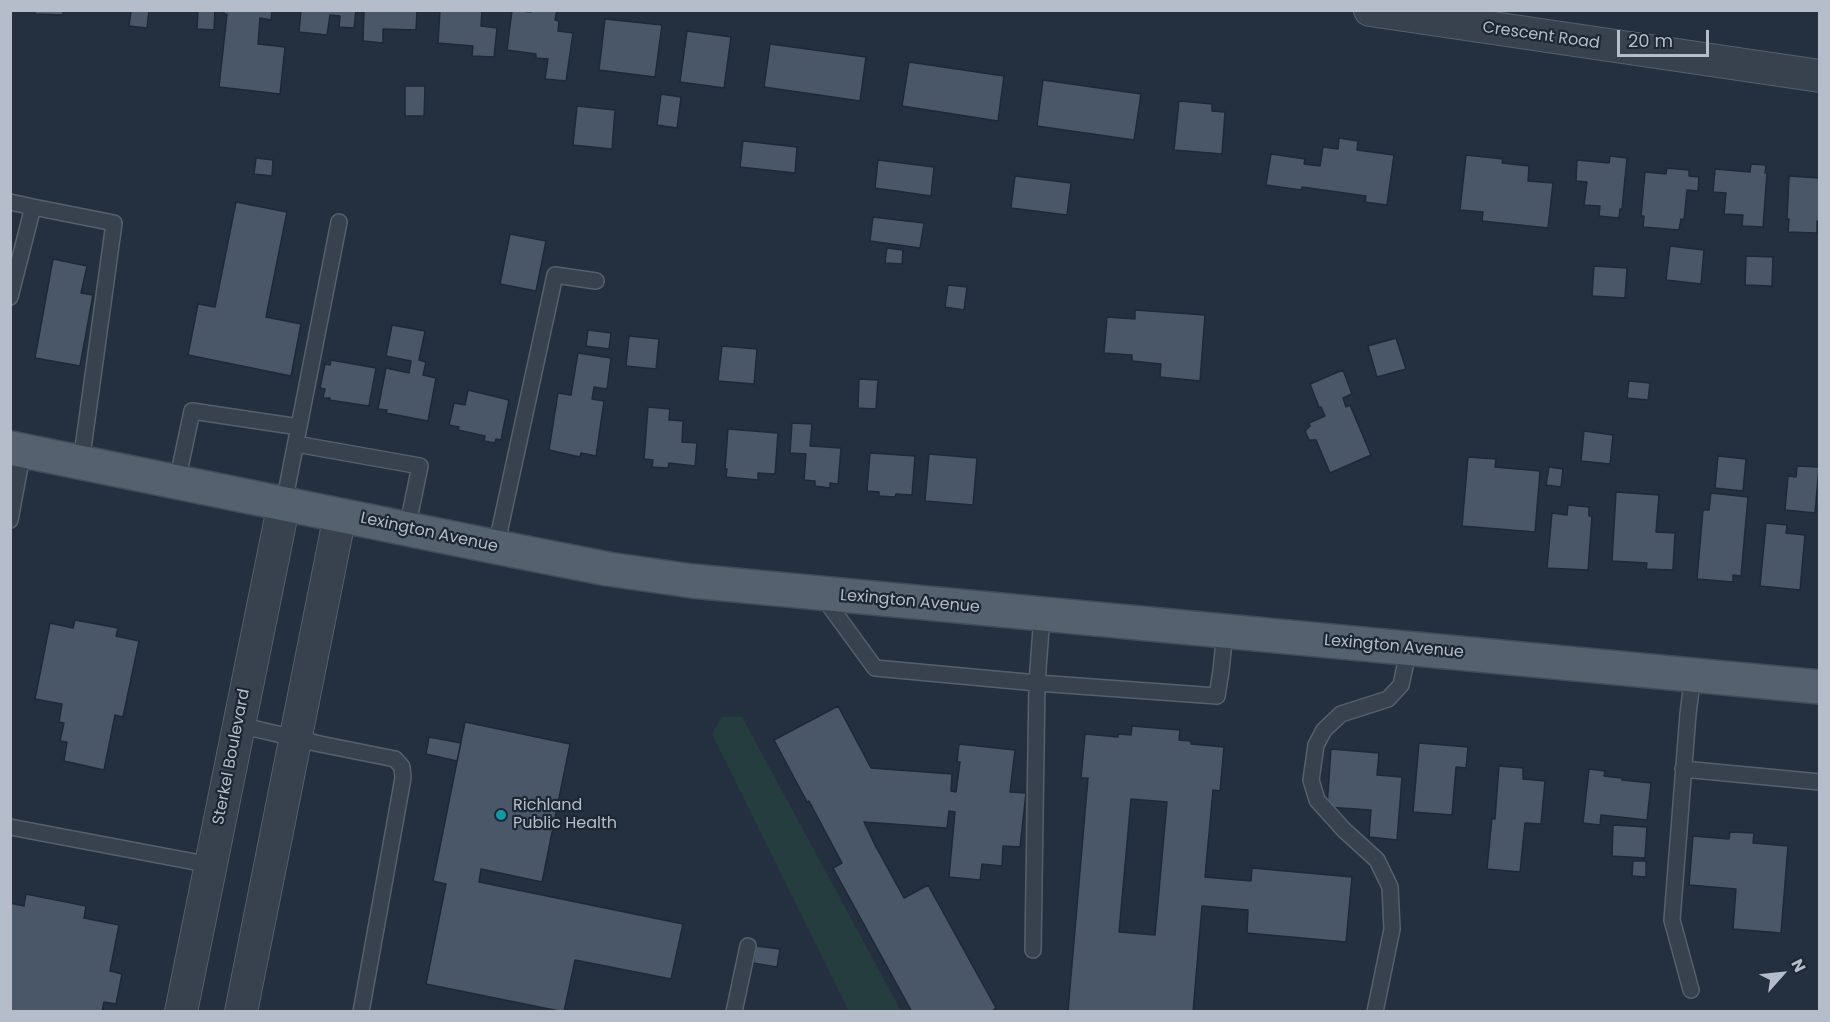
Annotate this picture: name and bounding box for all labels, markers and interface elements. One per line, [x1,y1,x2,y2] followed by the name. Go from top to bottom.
[1481,18,1601,54] street label: Crescent Road
[1620,18,1712,56] scale bar
[1628,28,1673,53] text: 20 m
[358,509,500,557] street label: Lexington Avenue
[839,586,981,618] street label: Lexington Avenue
[1323,631,1465,663] street label: Lexington Avenue
[209,687,255,827] street label: Sterkel Boulevard
[513,796,617,834] place label: Richland Public Health
[494,808,508,822] marker: Richland Public Health
[1752,944,1812,1004] north arrow
[1785,955,1811,976] text: N

